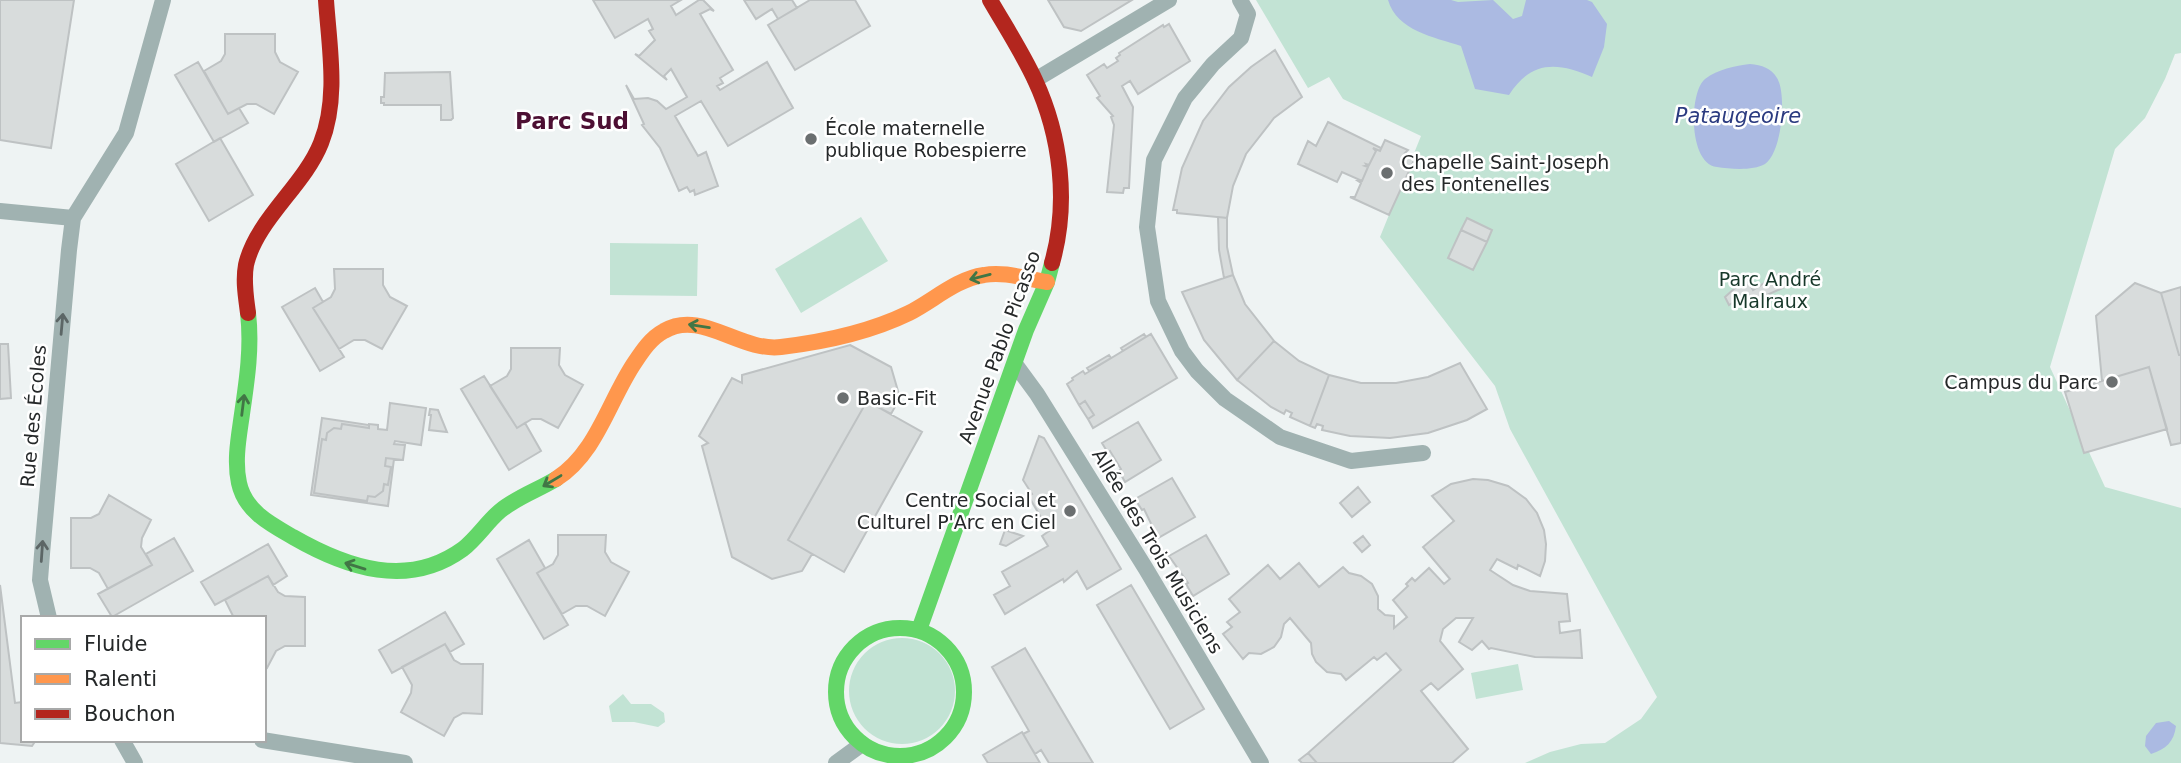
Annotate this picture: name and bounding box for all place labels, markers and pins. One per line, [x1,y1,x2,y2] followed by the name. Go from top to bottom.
[825,117,1027,161] place label: École maternelle publique Robespierre
[803,131,819,147] marker: École maternelle publique Robespierre
[1401,151,1609,195] place label: Chapelle Saint-Joseph des Fontenelles
[1379,165,1395,181] marker: Chapelle Saint-Joseph des Fontenelles
[1944,371,2098,393] place label: Campus du Parc
[2104,374,2120,390] marker: Campus du Parc
[857,387,936,409] place label: Basic-Fit
[835,390,851,406] marker: Basic-Fit
[857,489,1056,533] place label: Centre Social et Culturel P'Arc en Ciel
[1062,503,1078,519] marker: Centre Social et Culturel P'Arc en Ciel

